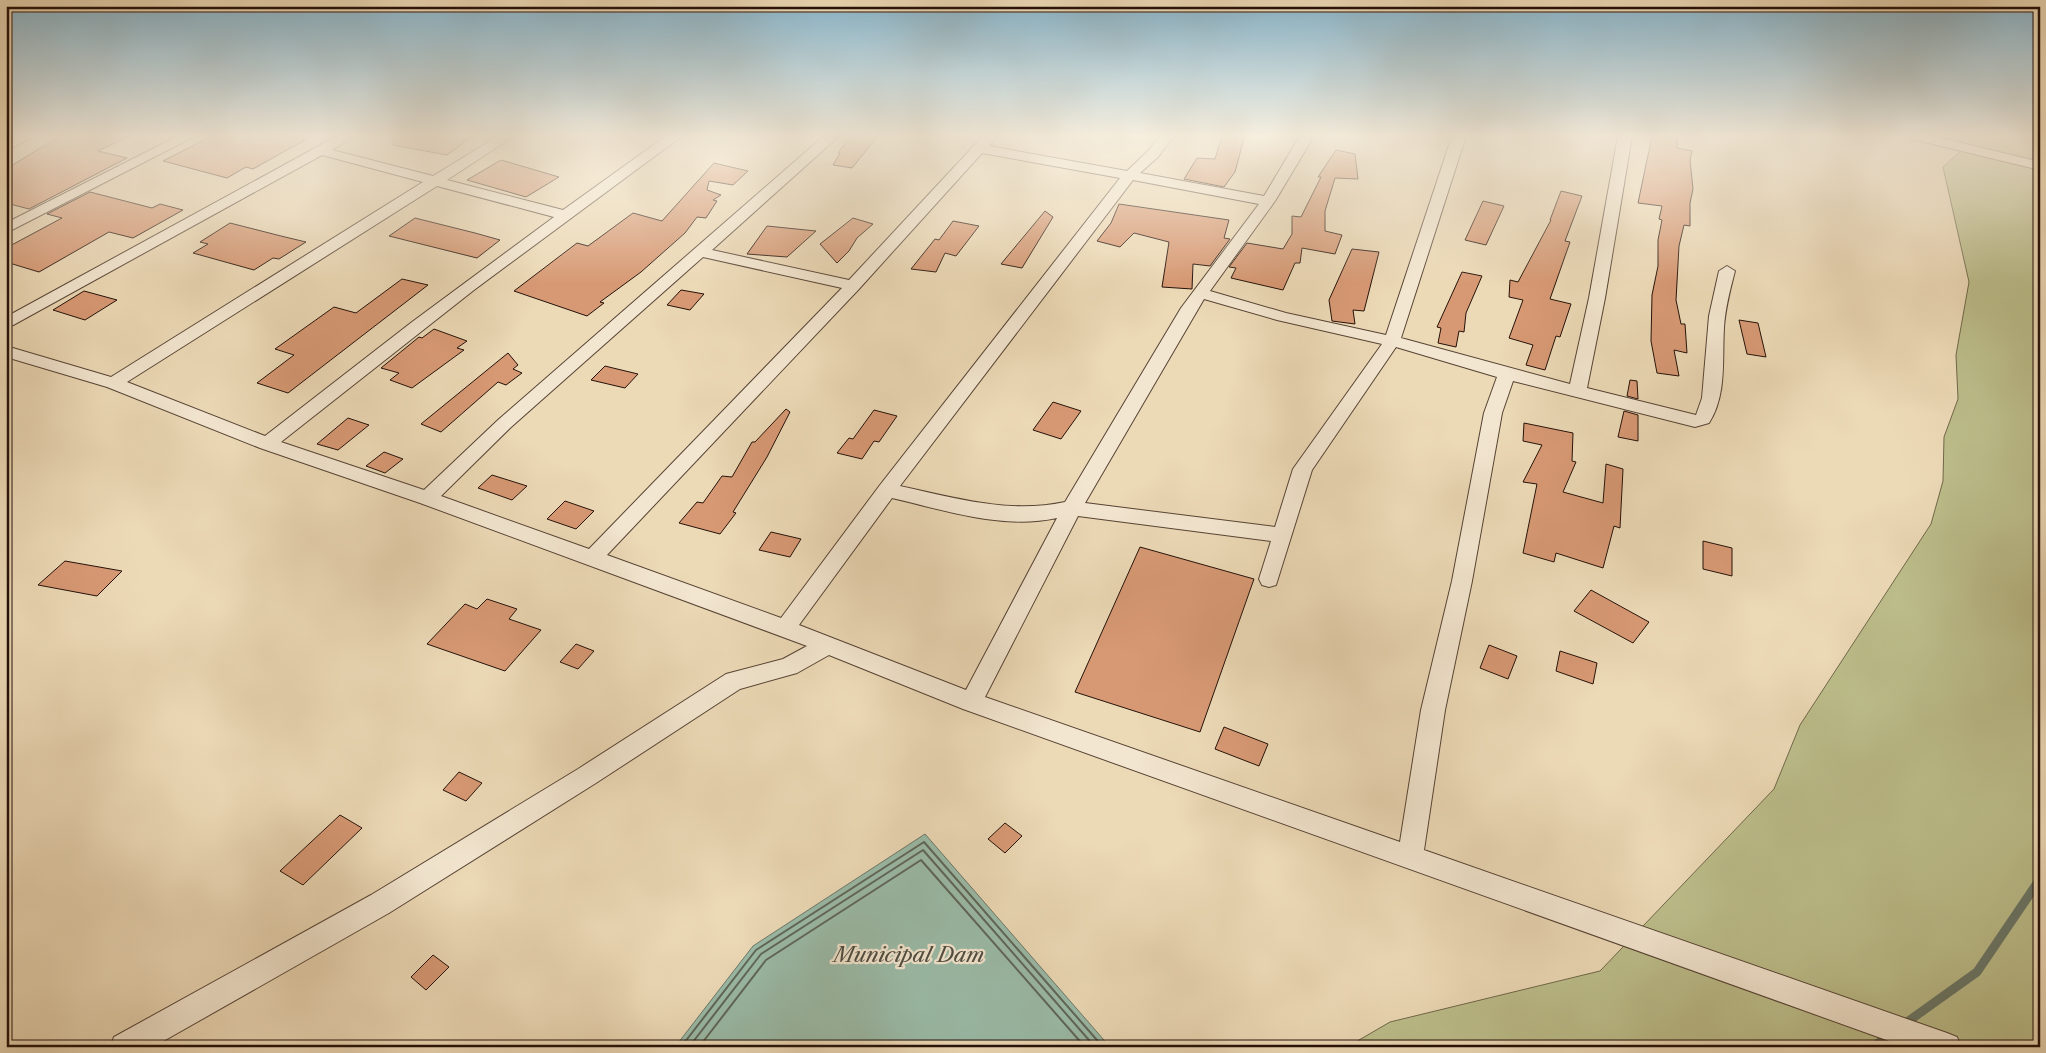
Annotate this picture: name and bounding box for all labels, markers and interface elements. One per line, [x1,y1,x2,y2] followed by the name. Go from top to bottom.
[831,942,984,967] water label: Municipal Dam

